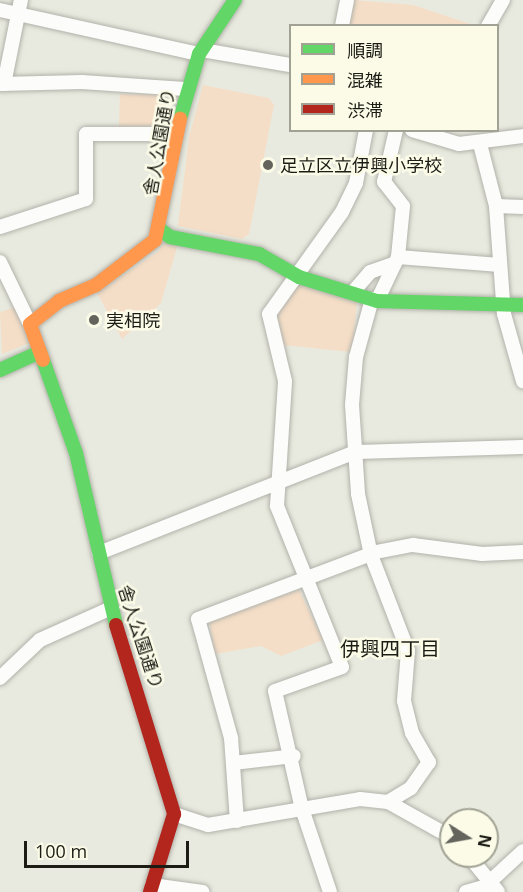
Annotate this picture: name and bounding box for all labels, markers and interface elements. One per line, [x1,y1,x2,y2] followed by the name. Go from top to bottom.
[289,24,499,132] legend
[347,38,383,62] text: 順調
[347,68,383,92] text: 混雑
[139,87,179,197] street label: 舎人公園通り
[347,98,383,122] text: 渋滞
[280,154,442,176] place label: 足立区立伊興小学校
[261,158,275,172] marker: 足立区立伊興小学校
[106,309,160,331] place label: 実相院
[87,313,101,327] marker: 実相院
[114,582,168,692] street label: 舎人公園通り
[340,636,440,660] district label: 伊興四丁目
[439,808,499,868] north arrow
[27,829,192,867] scale bar
[473,833,497,850] text: N
[35,839,87,863] text: 100 m

